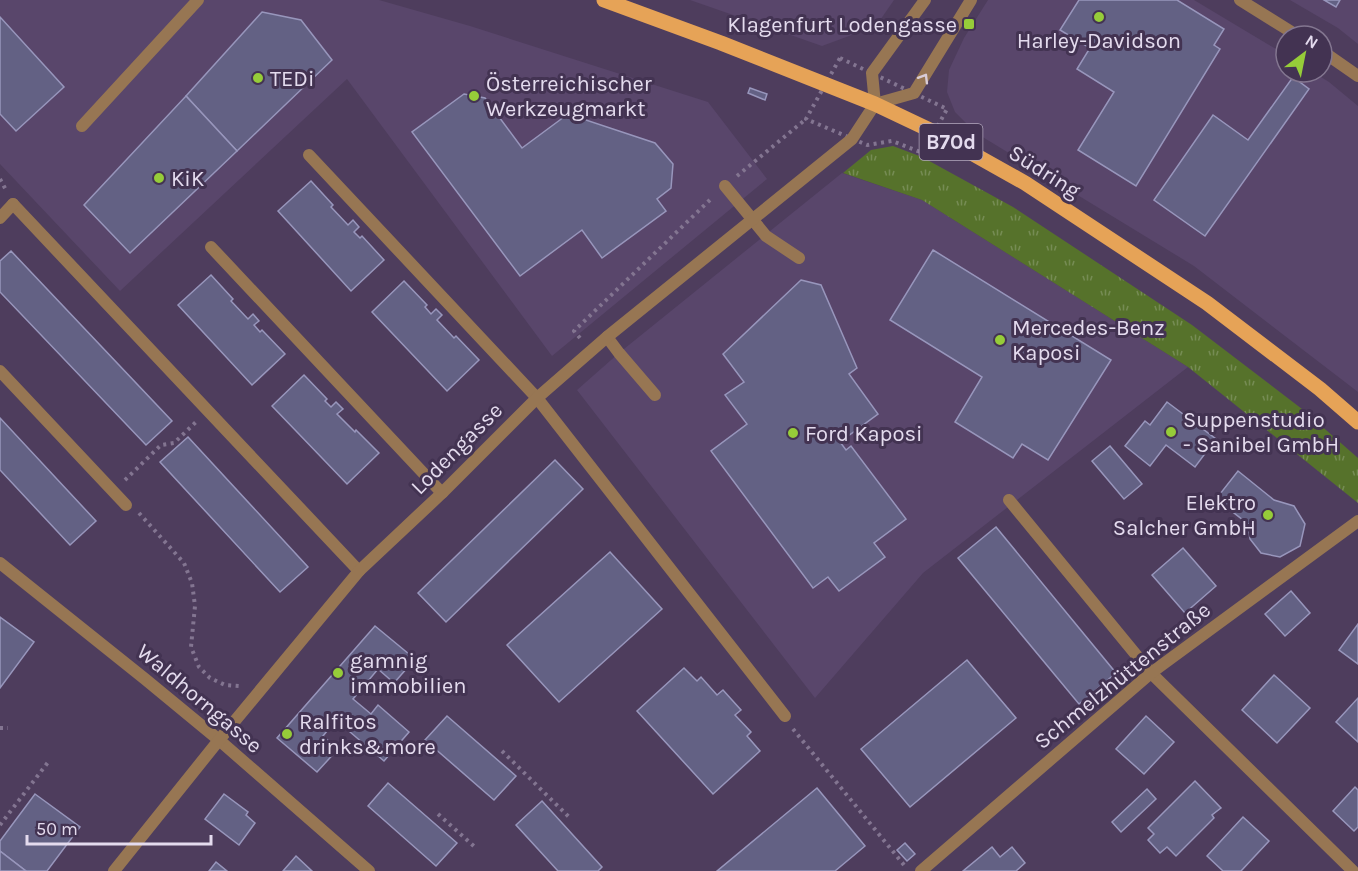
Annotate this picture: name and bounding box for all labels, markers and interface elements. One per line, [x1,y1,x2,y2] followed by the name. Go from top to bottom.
[1092,10,1106,24] marker: Harley-Davidson
[727,12,957,38] place label: Klagenfurt Lodengasse
[962,17,976,31] marker: Klagenfurt Lodengasse
[1274,24,1334,84] north arrow
[1017,28,1181,54] place label: Harley-Davidson
[1302,31,1322,53] text: N
[270,66,314,92] place label: TEDi
[251,71,265,85] marker: TEDi
[486,71,652,122] place label: Österreichischer Werkzeugmarkt
[916,74,928,84] one-way arrow
[467,89,481,103] marker: Österreichischer Werkzeugmarkt
[920,124,982,160] road number: B70d
[1004,140,1086,204] street label: Südring
[171,166,204,192] place label: KiK
[152,171,166,185] marker: KiK
[1012,315,1165,366] place label: Mercedes-Benz Kaposi
[993,333,1007,347] marker: Mercedes-Benz Kaposi
[405,397,508,500] street label: Lodengasse
[1183,407,1339,458] place label: Suppenstudio - Sanibel GmbH
[805,421,923,447] place label: Ford Kaposi
[1164,425,1178,439] marker: Suppenstudio - Sanibel GmbH
[786,426,800,440] marker: Ford Kaposi
[1113,490,1256,541] place label: Elektro Salcher GmbH
[1261,508,1275,522] marker: Elektro Salcher GmbH
[1029,597,1216,755] street label: Schmelzhüttenstraße
[131,639,267,759] street label: Waldhorngasse
[350,648,467,699] place label: gamnig immobilien
[331,666,345,680] marker: gamnig immobilien
[299,709,436,760] place label: Ralfitos drinks&more
[280,727,294,741] marker: Ralfitos drinks&more
[27,808,212,846] scale bar
[36,818,78,840] text: 50 m

